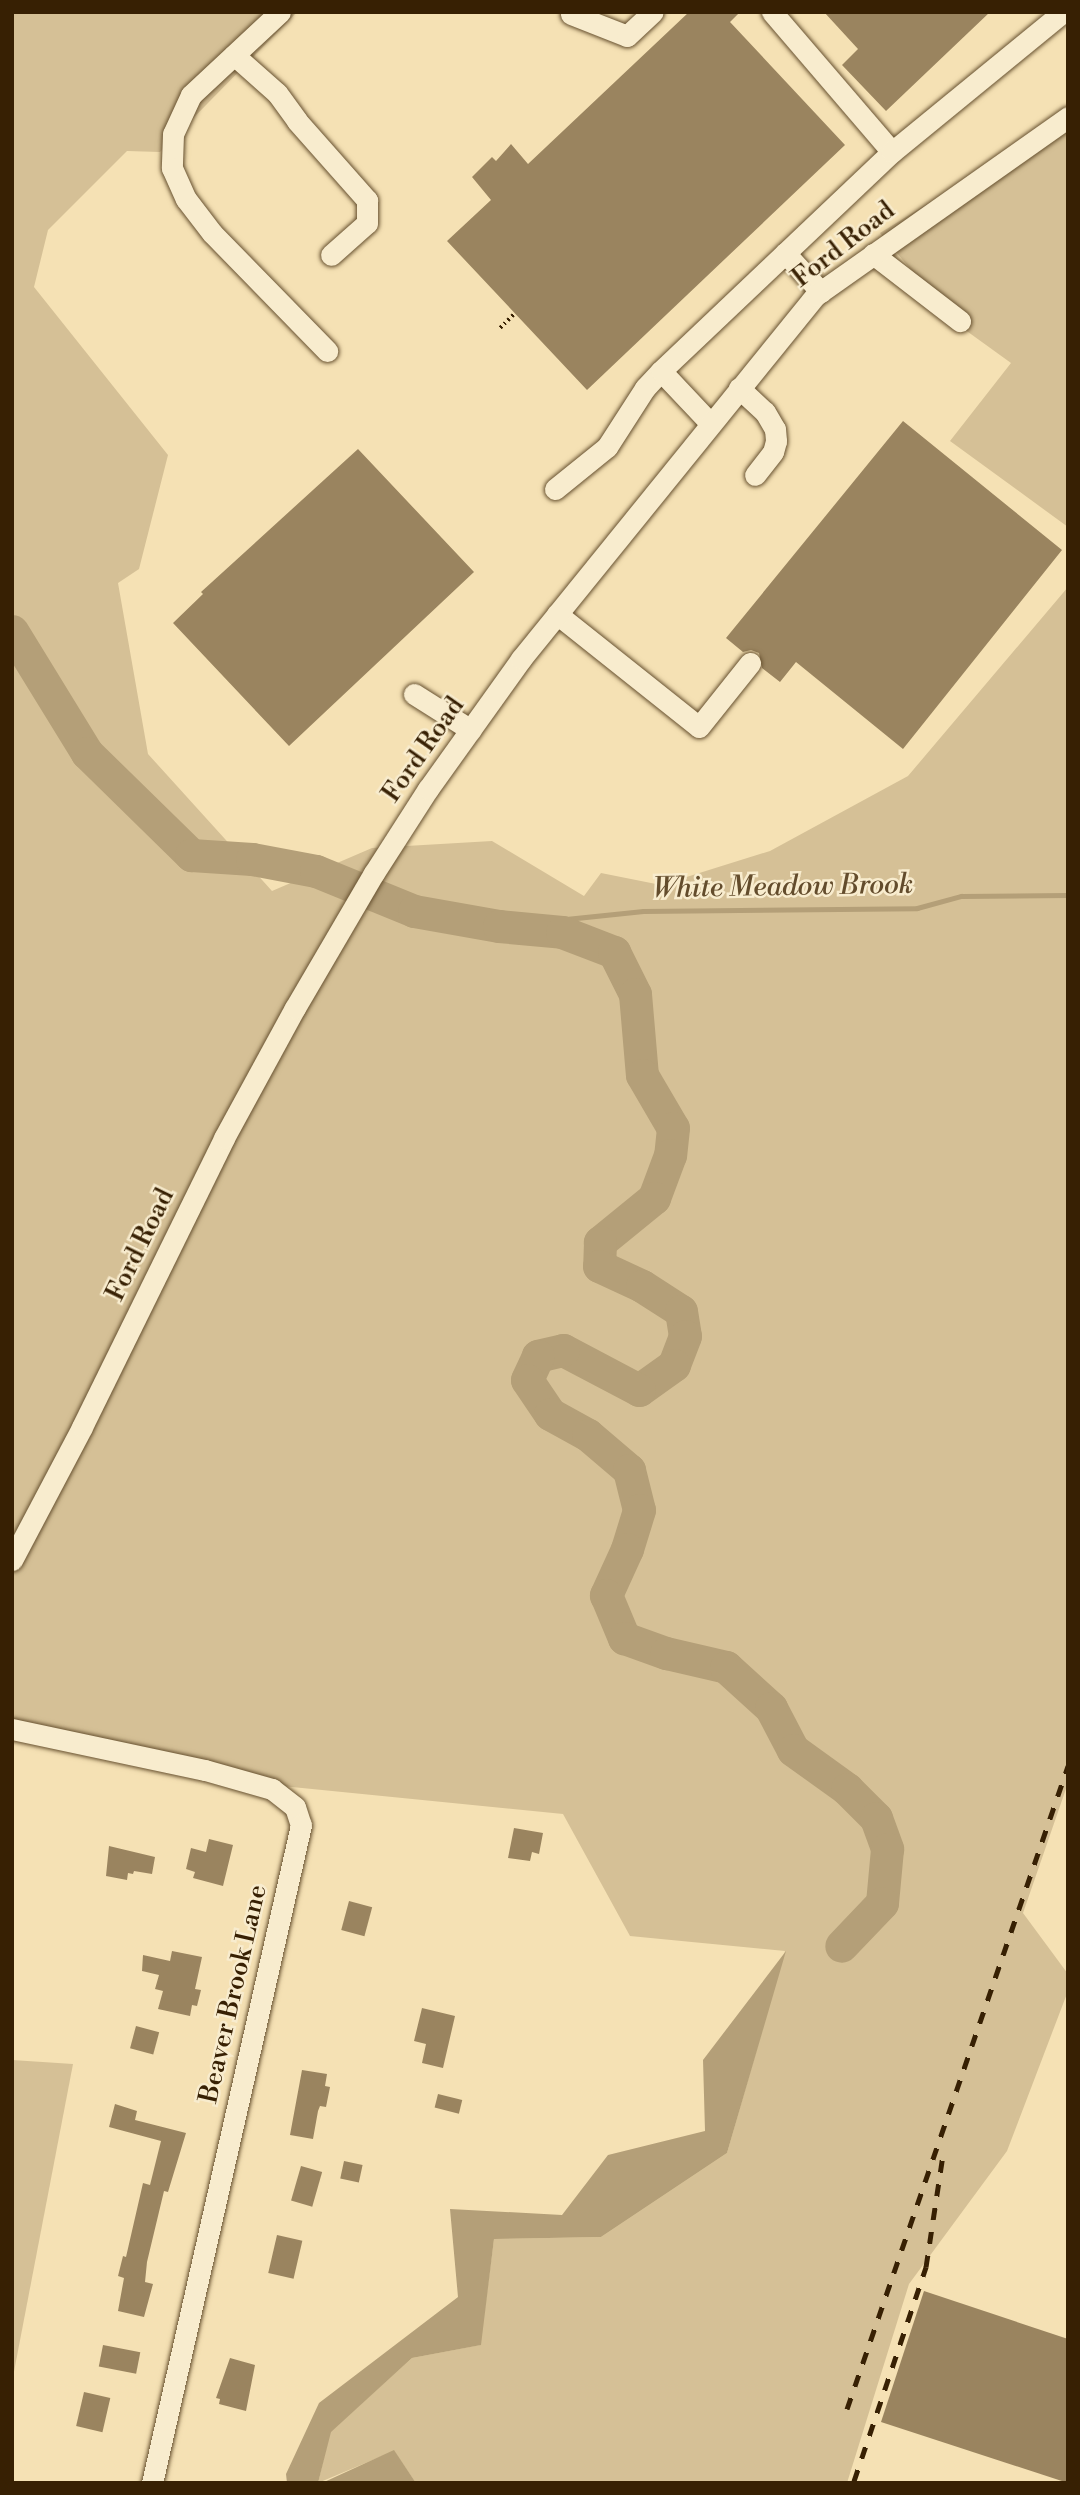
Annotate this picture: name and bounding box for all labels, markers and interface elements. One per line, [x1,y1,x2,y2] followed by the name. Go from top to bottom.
[787,195,901,295] street label: Ford Road
[376,691,472,809] street label: Ford Road
[652,868,914,906] water label: White Meadow Brook
[100,1184,182,1306] street label: Ford Road
[194,1882,274,2106] street label: Beaver Brook Lane

